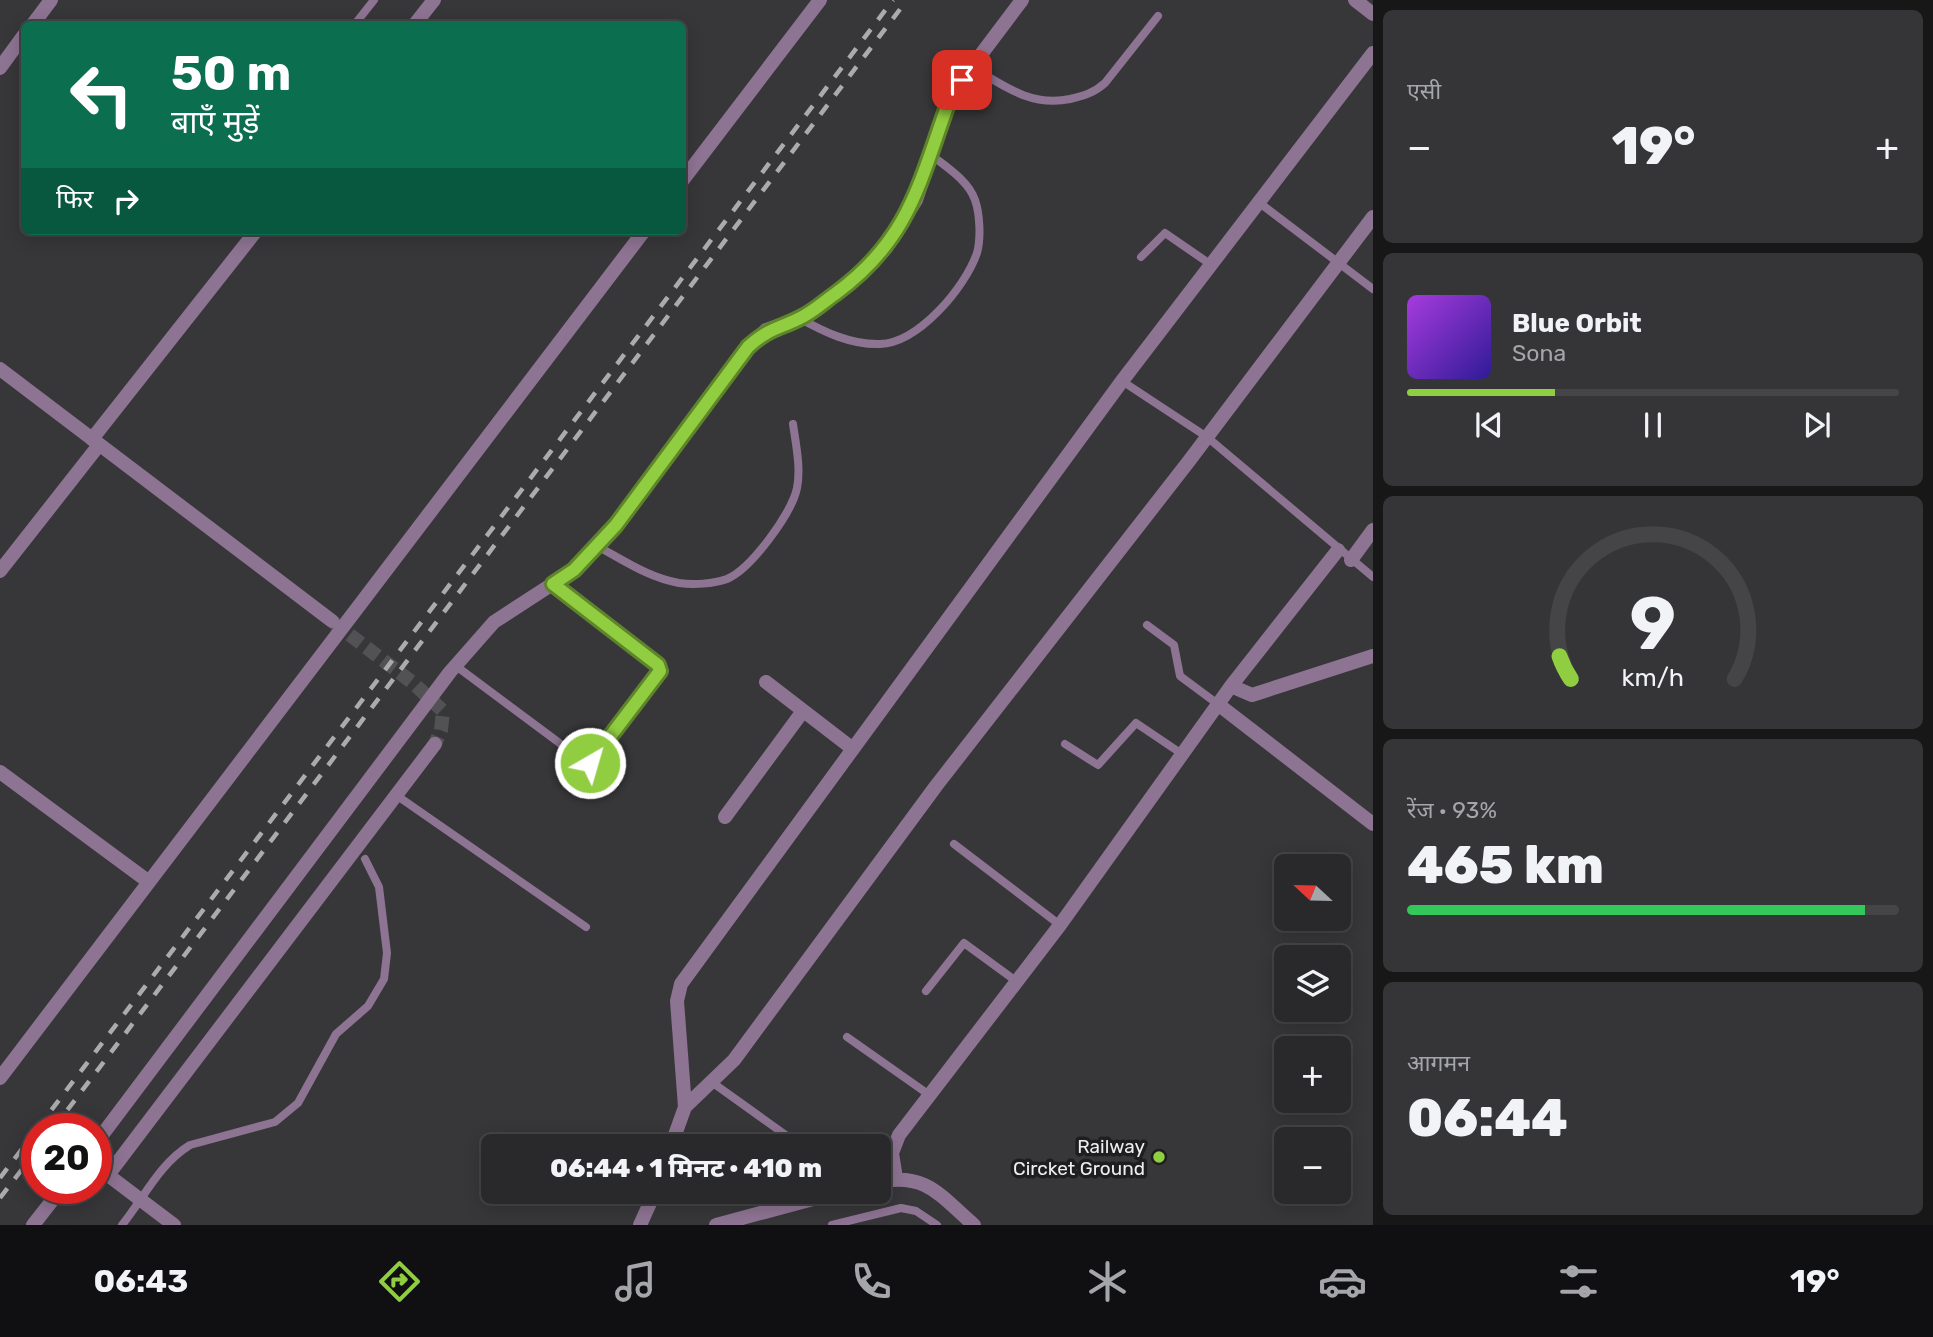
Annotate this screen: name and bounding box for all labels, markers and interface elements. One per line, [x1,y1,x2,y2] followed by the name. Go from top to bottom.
[171,44,291,102] text: 50 m
[56,49,147,140] icon: left
[932,50,992,110] pin
[943,61,981,99] icon: arrive
[1407,77,1441,105] text: एसी
[171,103,259,141] text: बाएँ मुड़ें
[1612,115,1695,177] text: 19°
[1407,124,1432,170] text: −
[1875,124,1899,170] text: +
[107,182,145,220] icon: right
[56,184,93,215] text: फिर
[1512,308,1642,339] text: Blue Orbit
[1512,339,1566,367] text: Sona
[1470,406,1508,444] icon: previous
[1634,406,1672,444] icon: pause
[1798,406,1836,444] icon: next
[1630,581,1676,667] text: 9
[1622,662,1684,691] text: km/h
[553,726,627,800] position arrow
[1407,796,1497,824] text: रेंज · 93%
[1407,834,1604,896] text: 465 km
[1274,854,1351,931] north arrow
[1274,854,1351,1204] map controls
[1274,945,1351,1022] button: layers
[1274,1036,1351,1113] button: +
[1407,1049,1470,1077] text: आगमन
[1407,1087,1568,1149] text: 06:44
[21,1113,112,1204] speed limit sign: 20
[1274,1127,1351,1204] button: −
[1013,1135,1145,1180] place label: Railway Circket Ground
[1151,1149,1167,1165] marker: Railway Circket Ground
[550,1153,822,1184] text: 06:44 · 1 मिनट · 410 m
[375,1257,424,1306] icon: directions
[611,1257,660,1306] icon: music
[847,1257,896,1306] icon: phone
[1083,1257,1132,1306] icon: climate
[1318,1257,1367,1306] icon: car
[1554,1257,1603,1306] icon: filters
[93,1262,188,1300] text: 06:43
[1790,1262,1840,1300] text: 19°

